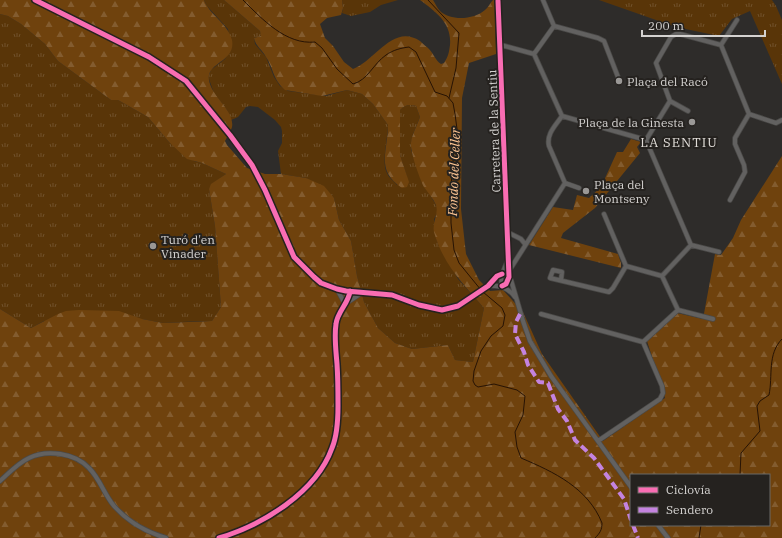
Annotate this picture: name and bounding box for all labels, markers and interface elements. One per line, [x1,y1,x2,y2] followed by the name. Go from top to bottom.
[642,12,765,38] scale bar
[648,18,684,33] text: 200 m
[484,69,504,193] street label: Carretera de la Sentiu
[627,74,708,89] place label: Plaça del Racó
[614,76,624,86] marker: Plaça del Racó
[578,115,684,130] place label: Plaça de la Ginesta
[687,117,697,127] marker: Plaça de la Ginesta
[444,127,464,217] water label: Fondo del Celler
[640,134,718,151] district label: LA SENTIU
[594,177,650,206] place label: Plaça del Montseny
[581,186,591,196] marker: Plaça del Montseny
[161,232,215,261] place label: Turó d'en Vinader
[148,241,158,251] marker: Turó d'en Vinader
[630,474,770,526] legend
[666,482,711,497] text: Ciclovía
[666,502,713,517] text: Sendero

